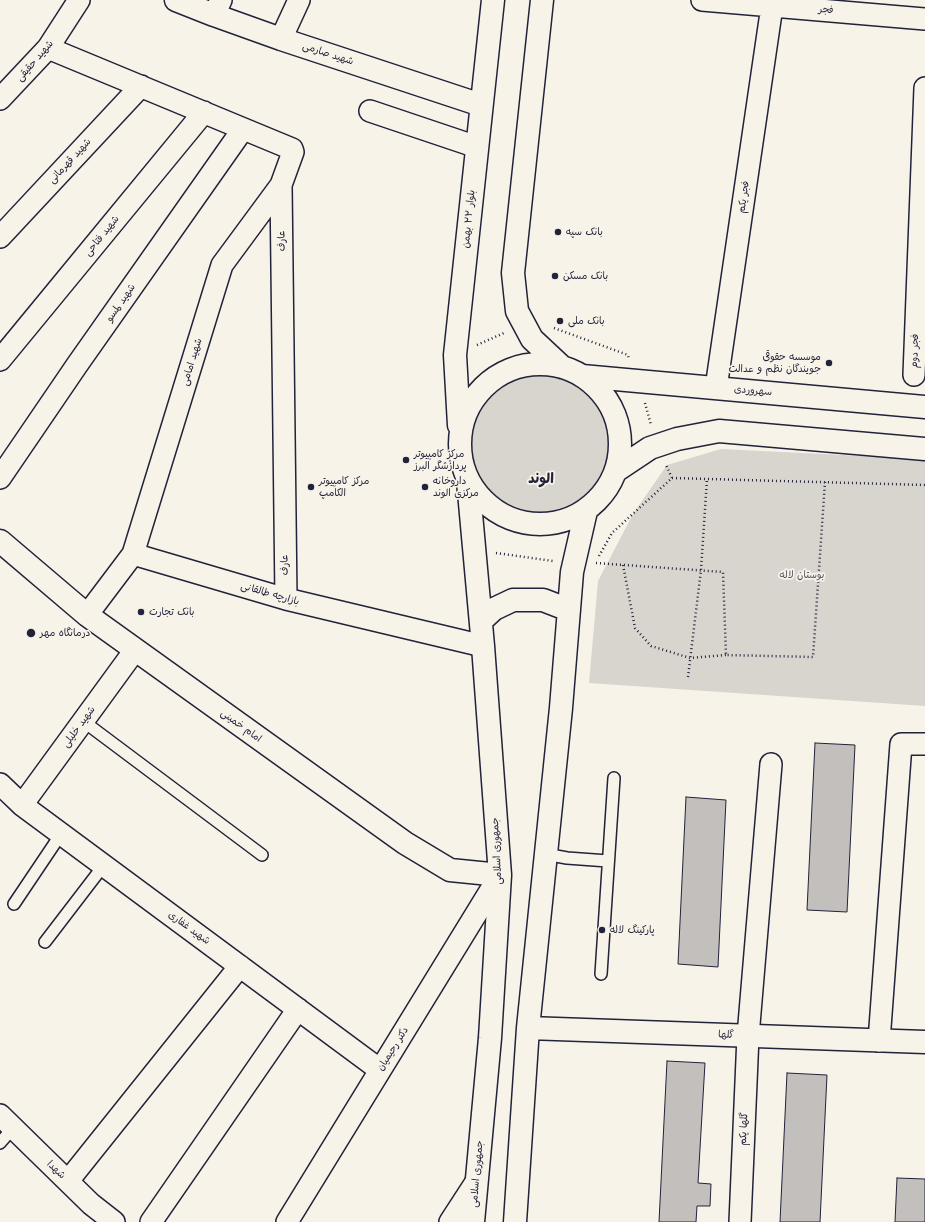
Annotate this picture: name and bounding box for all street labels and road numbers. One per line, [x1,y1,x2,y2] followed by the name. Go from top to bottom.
[818,3,834,17] street label: فجر
[14,38,56,84] street label: شهید حقیقی
[301,40,355,68] street label: شهید صارمی
[46,136,94,186] street label: شهید قهرمانی
[736,180,752,214] street label: فجر یکم
[460,189,478,249] street label: بلوار ۲۲ بهمن
[82,213,122,259] street label: شهید فتاحی
[276,230,288,252] street label: عارف
[104,282,138,324] street label: شهید لمسو
[908,334,922,368] street label: فجر دوم
[179,337,205,387] street label: شهید امامی
[733,383,773,399] street label: سهروردی
[279,554,291,576] street label: عارف
[239,580,301,608] street label: بازارچه طالقانی
[60,704,98,750] street label: شهید خلیلی
[218,707,264,745] street label: امام خمینی
[489,817,505,885] street label: جمهوری اسلامی
[166,909,212,947] street label: شهید غفاری
[375,1025,411,1073] street label: دکتر رحیمیان
[718,1029,734,1041] street label: گلها
[737,1112,751,1146] street label: گلها یکم
[468,1140,486,1208] street label: جمهوری اسلامی
[44,1158,68,1182] street label: شهدا

